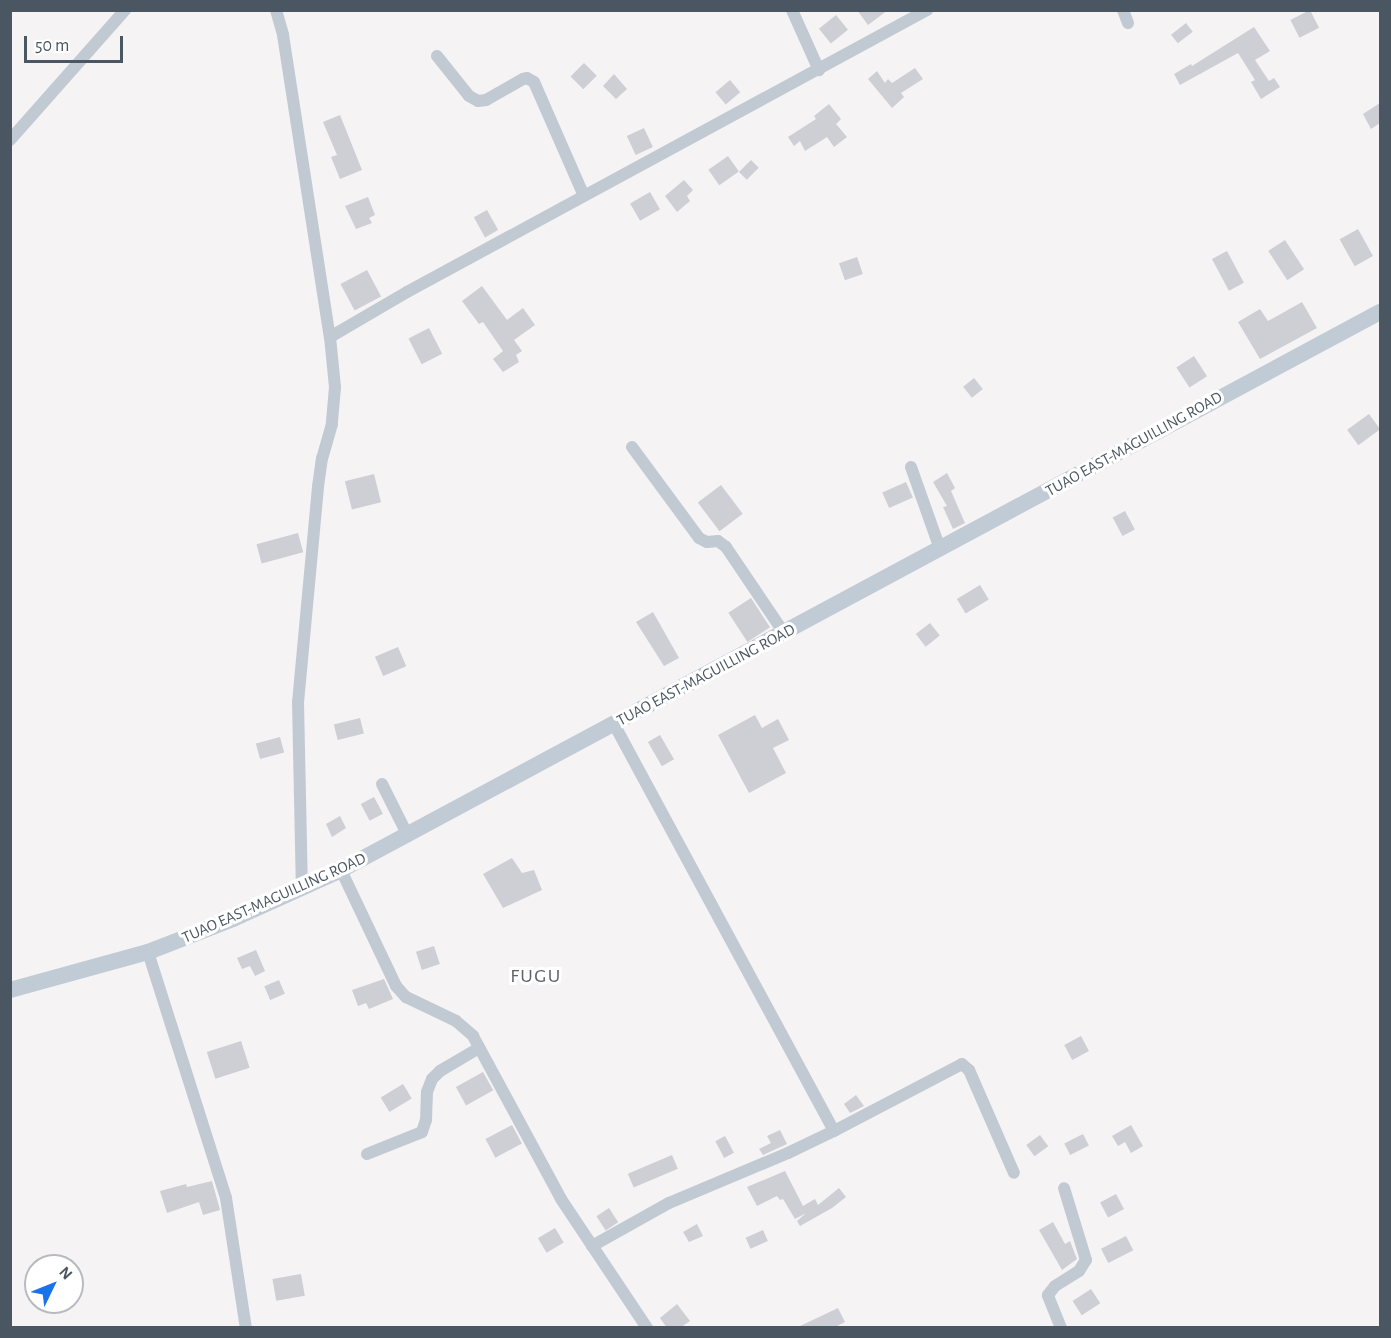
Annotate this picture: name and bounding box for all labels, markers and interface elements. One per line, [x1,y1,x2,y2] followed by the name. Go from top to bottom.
[27,24,126,62] scale bar
[35,37,69,55] text: 50 m
[1042,387,1226,501] street label: TUAO EAST-MAGUILLING ROAD
[614,620,798,730] street label: TUAO EAST-MAGUILLING ROAD
[179,849,369,947] street label: TUAO EAST-MAGUILLING ROAD
[510,964,562,988] district label: FUGU
[24,1254,84,1314] north arrow
[56,1264,75,1283] text: N

